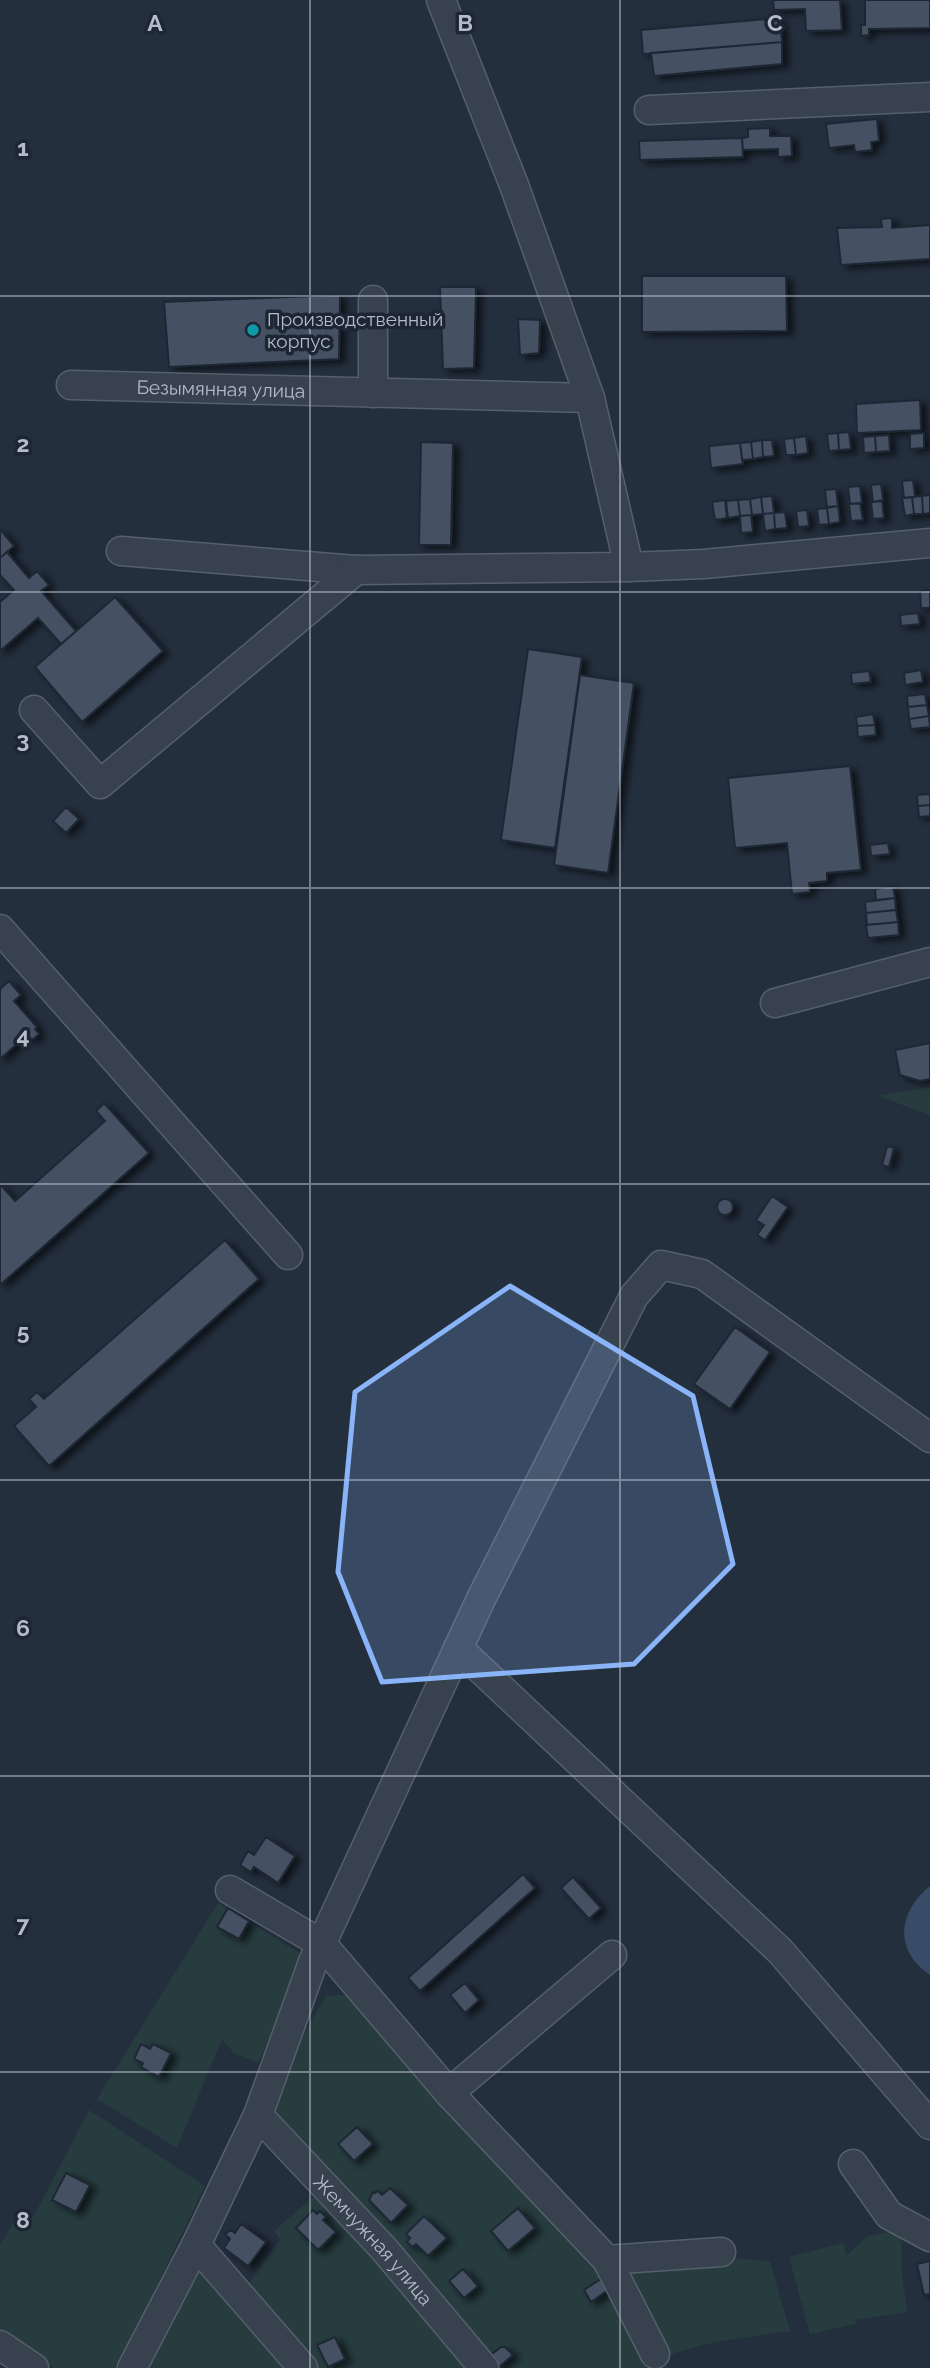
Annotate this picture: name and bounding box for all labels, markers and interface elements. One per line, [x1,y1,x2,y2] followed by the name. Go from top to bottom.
[147,9,163,36] text: A
[457,9,473,36] text: B
[767,9,783,36] text: C
[17,134,29,161] text: 1
[267,308,443,352] place label: Производственный корпус
[245,322,261,338] marker: Производственный корпус
[136,376,306,402] street label: Безымянная улица
[17,430,29,457] text: 2
[17,726,29,753] text: 3
[16,1022,30,1049] text: 4
[17,1318,30,1345] text: 5
[16,1614,30,1641] text: 6
[17,1910,30,1937] text: 7
[309,2170,437,2309] street label: Жемчужная улица
[16,2206,30,2233] text: 8

